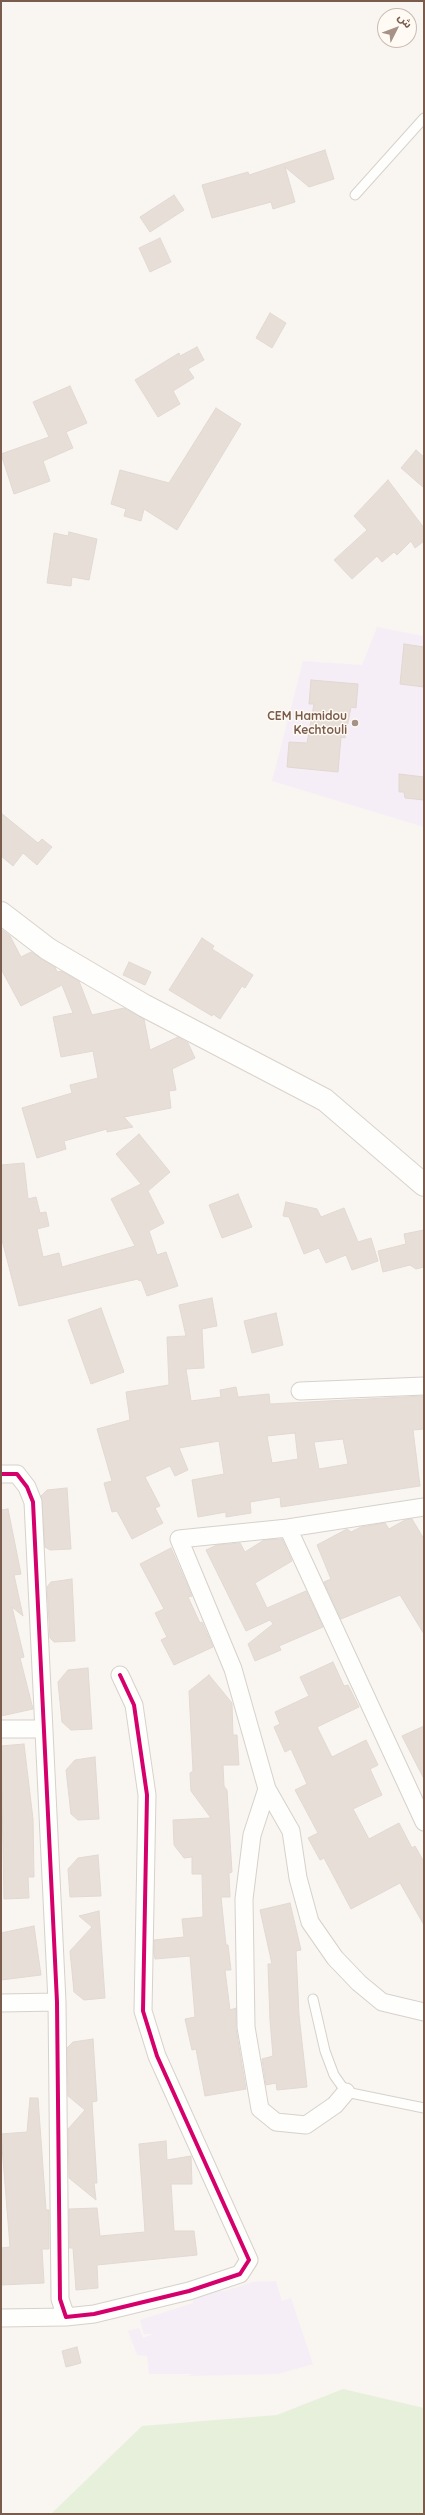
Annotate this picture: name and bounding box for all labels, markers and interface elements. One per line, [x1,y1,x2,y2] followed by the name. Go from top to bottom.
[377,8,417,48] north arrow
[395,10,415,31] text: ش
[267,709,347,737] place label: CEM Hamidou Kechtouli
[350,718,360,728] marker: CEM Hamidou Kechtouli

